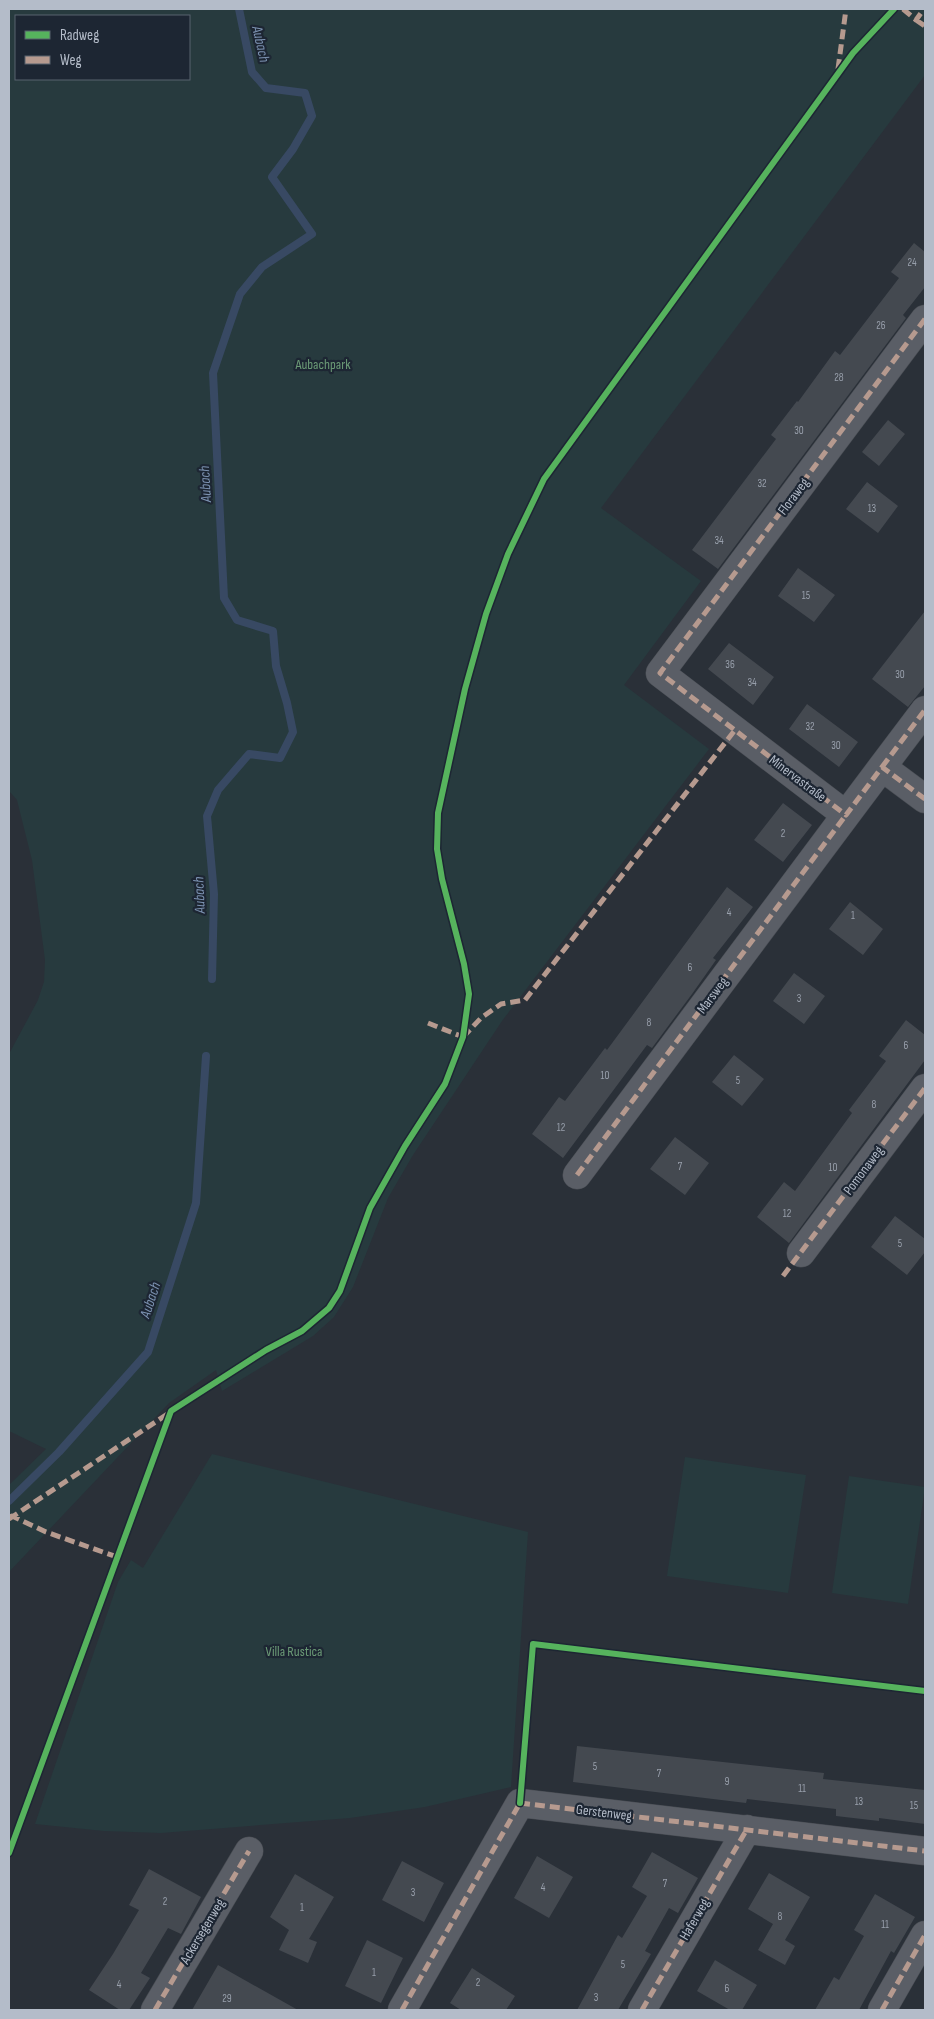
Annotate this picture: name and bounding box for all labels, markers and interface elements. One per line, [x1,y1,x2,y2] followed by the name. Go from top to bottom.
[15,15,190,80] legend
[247,23,274,64] water label: Aubach
[60,26,99,45] text: Radweg
[60,51,82,70] text: Weg
[907,256,917,269] house number: 24
[876,319,886,332] house number: 26
[294,356,351,373] park label: Aubachpark
[834,371,844,384] house number: 28
[794,424,804,437] house number: 30
[195,465,216,504] water label: Aubach
[774,474,813,518] street label: Floraweg
[757,477,767,490] house number: 32
[868,502,877,515] house number: 13
[714,534,724,547] house number: 34
[802,589,810,602] house number: 15
[725,658,735,671] house number: 36
[895,668,905,681] house number: 30
[747,676,757,689] house number: 34
[805,720,815,733] house number: 32
[831,739,841,752] house number: 30
[766,751,830,805] street label: Minervastraße
[781,827,786,840] house number: 2
[189,876,210,915] water label: Aubach
[727,906,732,919] house number: 4
[851,909,855,922] house number: 1
[688,961,693,974] house number: 6
[693,973,732,1017] street label: Marsweg
[797,992,802,1005] house number: 3
[647,1016,652,1029] house number: 8
[904,1039,909,1052] house number: 6
[601,1069,609,1082] house number: 10
[736,1074,740,1087] house number: 5
[872,1098,877,1111] house number: 8
[557,1121,566,1134] house number: 12
[840,1142,888,1198] street label: Pomonaweg
[678,1160,683,1173] house number: 7
[829,1161,837,1174] house number: 10
[783,1207,792,1220] house number: 12
[898,1237,902,1250] house number: 5
[135,1280,165,1322] water label: Aubach
[266,1643,322,1660] park label: Villa Rustica
[593,1760,597,1773] house number: 5
[657,1767,662,1780] house number: 7
[725,1775,730,1788] house number: 9
[798,1782,806,1795] house number: 11
[855,1795,864,1808] house number: 13
[910,1799,918,1812] house number: 15
[575,1801,633,1824] street label: Gerstenweg
[663,1877,668,1890] house number: 7
[541,1881,546,1894] house number: 4
[411,1886,416,1899] house number: 3
[163,1895,168,1908] house number: 2
[176,1895,229,1968] street label: Ackersegenweg
[676,1895,713,1943] street label: Haferweg
[300,1901,304,1914] house number: 1
[778,1910,783,1923] house number: 8
[881,1918,889,1931] house number: 11
[621,1958,625,1971] house number: 5
[372,1966,376,1979] house number: 1
[476,1976,481,1989] house number: 2
[117,1978,122,1991] house number: 4
[725,1982,730,1995] house number: 6
[594,1991,599,2004] house number: 3
[222,1992,232,2005] house number: 29

